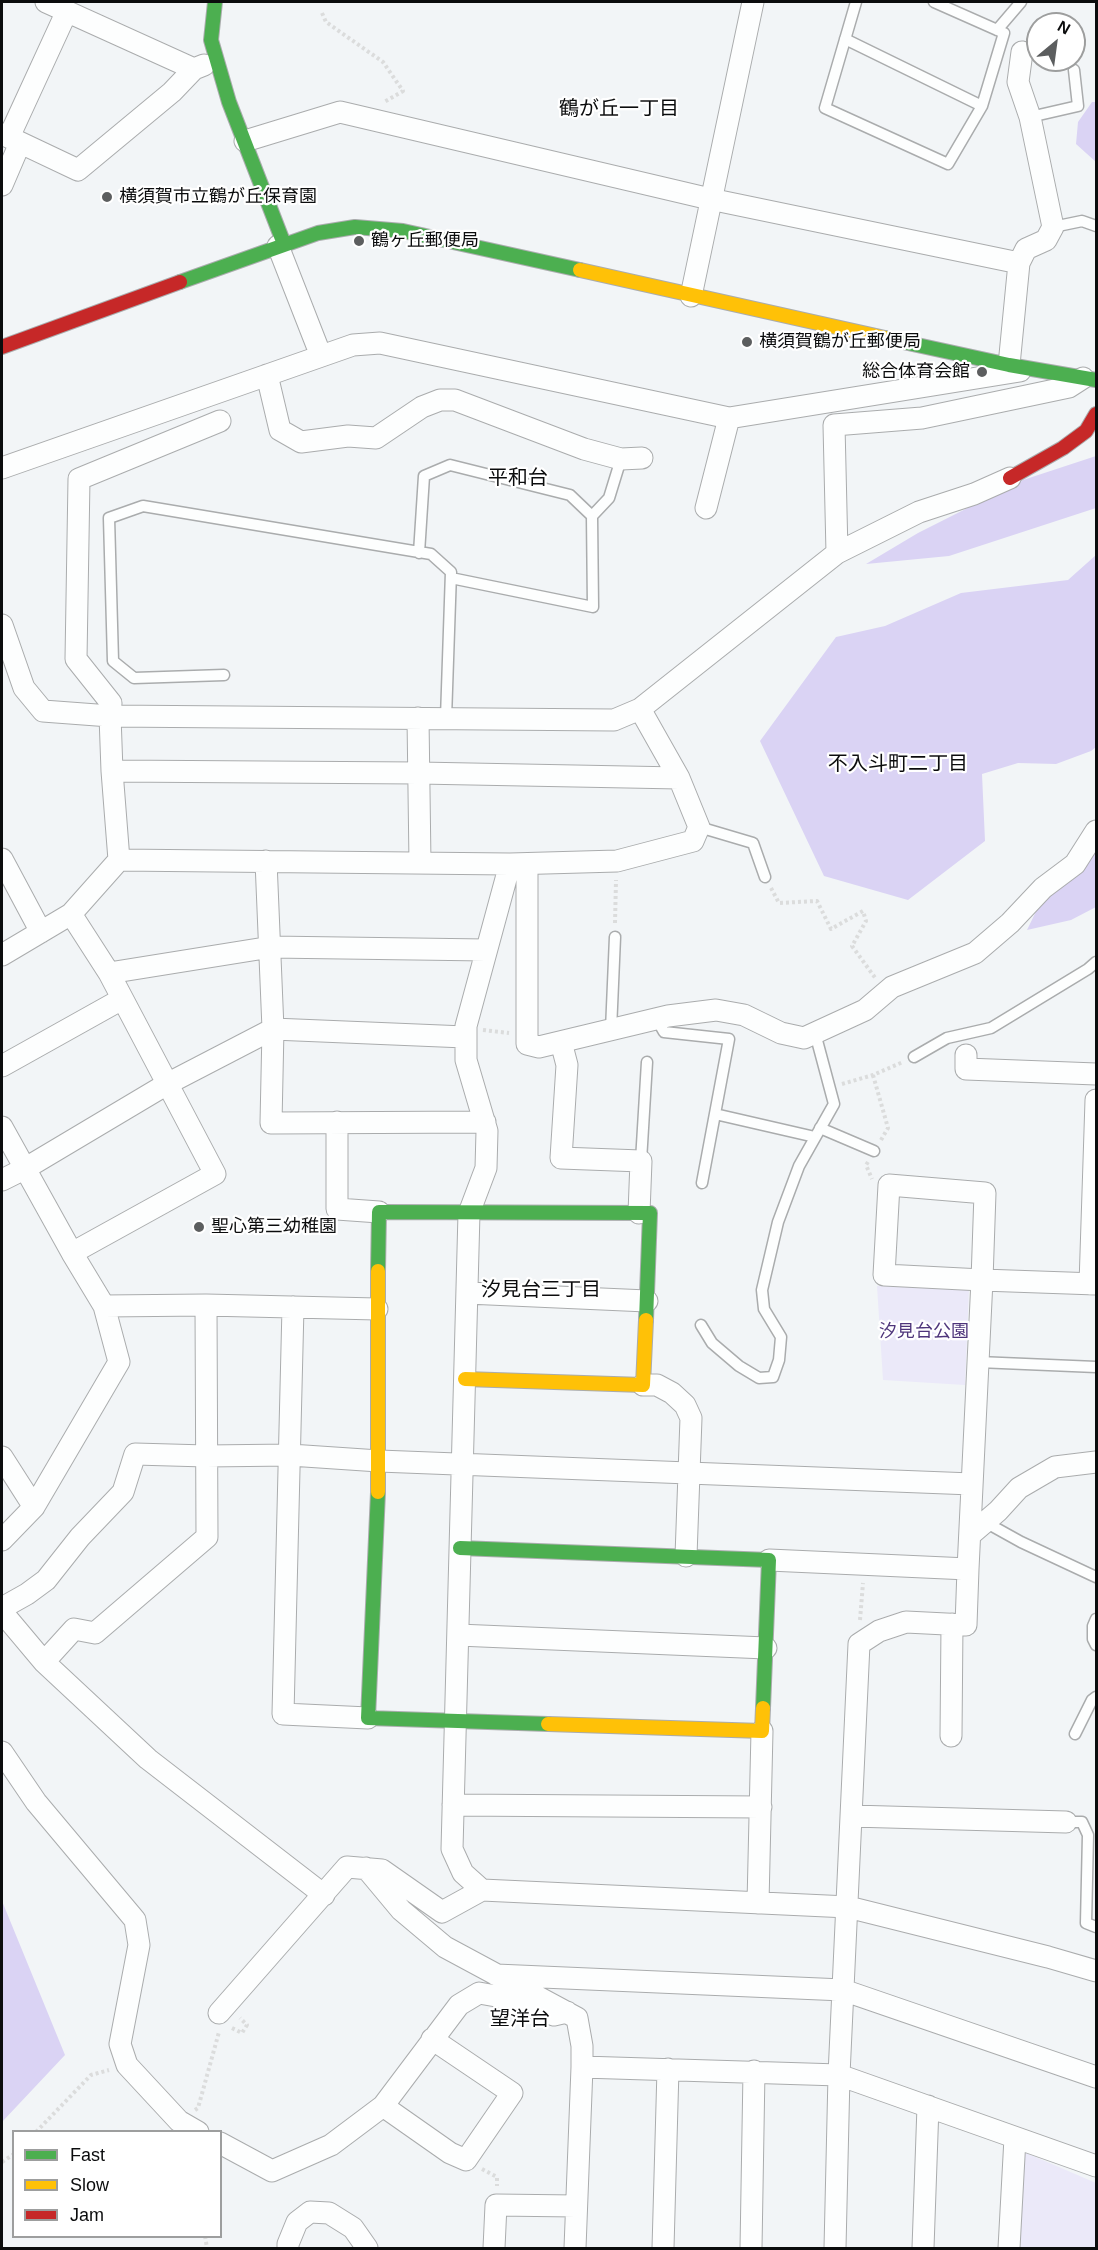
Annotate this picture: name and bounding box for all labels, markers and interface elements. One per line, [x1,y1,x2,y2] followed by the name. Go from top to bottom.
[1026,12,1086,72] north arrow
[1055,17,1073,38] text: N
[559,97,679,121] district label: 鶴が丘一丁目
[119,186,317,208] place label: 横須賀市立鶴が丘保育園
[100,190,114,204] marker: 横須賀市立鶴が丘保育園
[371,230,479,252] place label: 鶴ヶ丘郵便局
[352,234,366,248] marker: 鶴ヶ丘郵便局
[759,331,921,353] place label: 横須賀鶴が丘郵便局
[740,335,754,349] marker: 横須賀鶴が丘郵便局
[862,361,970,383] place label: 総合体育会館
[975,365,989,379] marker: 総合体育会館
[488,466,548,490] district label: 平和台
[828,752,968,776] district label: 不入斗町二丁目
[211,1216,337,1238] place label: 聖心第三幼稚園
[192,1220,206,1234] marker: 聖心第三幼稚園
[481,1278,601,1302] district label: 汐見台三丁目
[879,1321,969,1343] park label: 汐見台公園
[490,2007,550,2031] district label: 望洋台
[12,2130,222,2238] legend
[70,2145,105,2165] text: Fast
[70,2175,109,2195] text: Slow
[70,2205,104,2225] text: Jam

